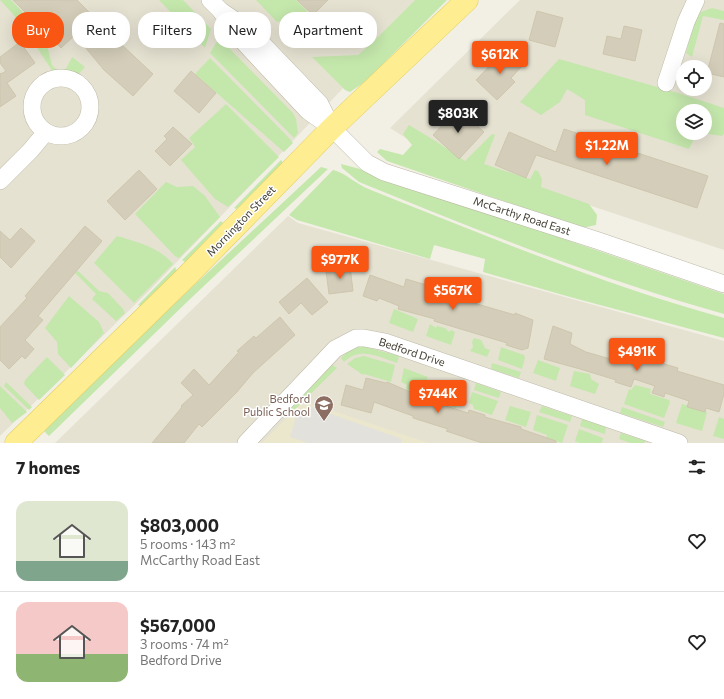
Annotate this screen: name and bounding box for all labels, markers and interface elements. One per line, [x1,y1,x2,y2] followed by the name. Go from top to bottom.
[12,12,64,48] chip: Buy
[72,12,130,48] chip: Rent
[138,12,206,48] chip: Filters
[214,12,271,48] chip: New
[279,12,377,48] chip: Apartment
[472,41,528,75] pin: $612K
[481,46,519,62] text: $612K
[676,60,712,140] map controls
[676,60,712,96] button: locate
[430,100,486,134] pin: $803K
[676,104,712,140] button: layers
[438,105,478,121] text: $803K
[574,132,640,166] pin: $1.22M
[585,137,629,153] text: $1.22M
[204,182,278,259] street label: Mornington Street
[472,194,573,238] street label: McCarthy Road East
[312,246,368,280] pin: $977K
[321,251,359,267] text: $977K
[425,277,481,311] pin: $567K
[433,282,473,298] text: $567K
[377,335,447,368] street label: Bedford Drive
[609,338,665,372] pin: $491K
[618,343,656,359] text: $491K
[410,380,466,414] pin: $744K
[419,385,457,401] text: $744K
[243,392,310,418] place label: Bedford Public School
[313,394,335,422] school or university icon: Bedford Public School
[686,456,708,478] icon: filters
[16,457,80,478] text: 7 homes
[140,515,219,536] text: $803,000
[48,517,96,565] icon: home
[686,530,708,552] icon: heart
[140,536,236,552] text: 5 rooms · 143 m²
[140,552,260,568] text: McCarthy Road East
[140,615,216,636] text: $567,000
[48,618,96,666] icon: home
[686,631,708,653] icon: heart
[140,636,229,652] text: 3 rooms · 74 m²
[140,652,222,668] text: Bedford Drive

